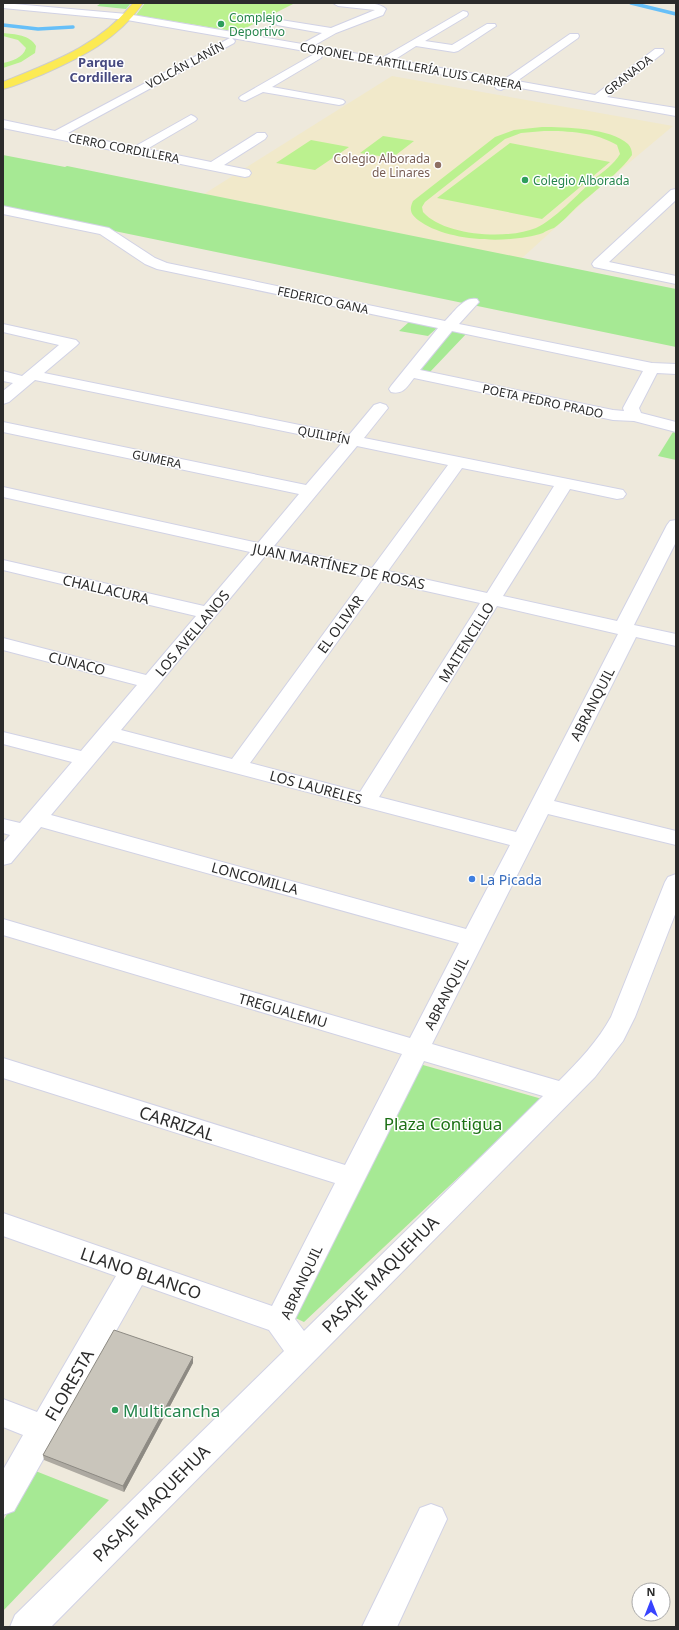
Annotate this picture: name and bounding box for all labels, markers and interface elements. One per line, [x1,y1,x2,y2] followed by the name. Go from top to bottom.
[229,9,285,40] place label: Complejo Deportivo
[216,19,226,29] marker: Complejo Deportivo
[143,37,227,93] street label: VOLCÁN LANÍN
[299,38,524,94] street label: CORONEL DE ARTILLERÍA LUIS CARRERA
[600,51,656,99] street label: GRANADA
[70,53,132,86] district label: Parque Cordillera
[67,129,181,167] street label: CERRO CORDILLERA
[333,150,430,181] place label: Colegio Alborada de Linares
[433,160,443,170] marker: Colegio Alborada de Linares
[533,172,630,189] place label: Colegio Alborada
[520,175,530,185] marker: Colegio Alborada
[276,282,371,318] street label: FEDERICO GANA
[481,380,605,422] street label: POETA PEDRO PRADO
[296,422,352,448] street label: QUILIPÍN
[131,445,184,473] street label: GUMERA
[249,538,427,594] street label: JUAN MARTÍNEZ DE ROSAS
[61,570,151,608] street label: CHALLACURA
[150,586,234,680] street label: LOS AVELLANOS
[313,591,368,657] street label: EL OLIVAR
[434,598,498,686] street label: MAITENCILLO
[47,647,107,679] street label: CUNACO
[565,664,619,744] street label: ABRANQUIL
[268,766,365,809] street label: LOS LAURELES
[209,857,301,899] street label: LONCOMILLA
[480,870,542,889] place label: La Picada
[467,874,477,884] marker: La Picada
[419,953,473,1033] street label: ABRANQUIL
[236,988,330,1032] street label: TREGUALEMU
[136,1100,218,1146] street label: CARRIZAL
[384,1112,502,1135] park label: Plaza Contigua
[316,1210,444,1338] street label: PASAJE MAQUEHUA
[77,1241,205,1305] street label: LLANO BLANCO
[276,1242,326,1322] street label: ABRANQUIL
[39,1345,99,1425] street label: FLORESTA
[123,1399,220,1422] place label: Multicancha
[110,1405,120,1415] marker: Multicancha
[87,1439,215,1567] street label: PASAJE MAQUEHUA
[631,1582,671,1622] north arrow
[647,1584,655,1599] text: N

